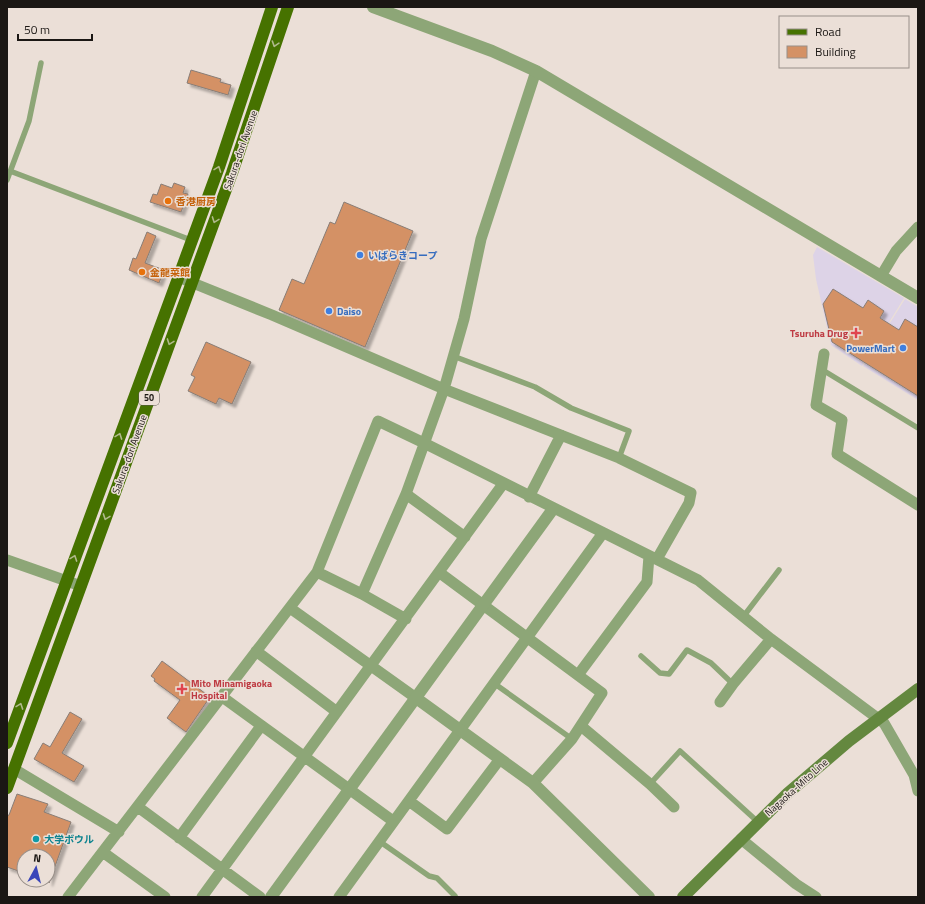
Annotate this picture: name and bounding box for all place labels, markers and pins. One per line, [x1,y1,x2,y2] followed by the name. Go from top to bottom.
[175,194,216,209] place label: 香港厨房
[163,196,173,206] marker: 香港厨房
[368,248,437,263] place label: いばらきコープ
[355,250,365,260] marker: いばらきコープ
[150,265,190,280] place label: 金龍菜館
[137,267,147,277] marker: 金龍菜館
[337,304,361,319] place label: Daiso
[324,306,334,316] marker: Daiso
[790,326,849,341] place label: Tsuruha Drug
[851,328,861,338] marker: Tsuruha Drug
[846,341,895,356] place label: PowerMart
[898,343,908,353] marker: PowerMart
[191,676,272,703] place label: Mito Minamigaoka Hospital
[176,683,188,695] marker: Mito Minamigaoka Hospital
[44,832,94,847] place label: 大学ボウル
[31,834,41,844] marker: 大学ボウル

